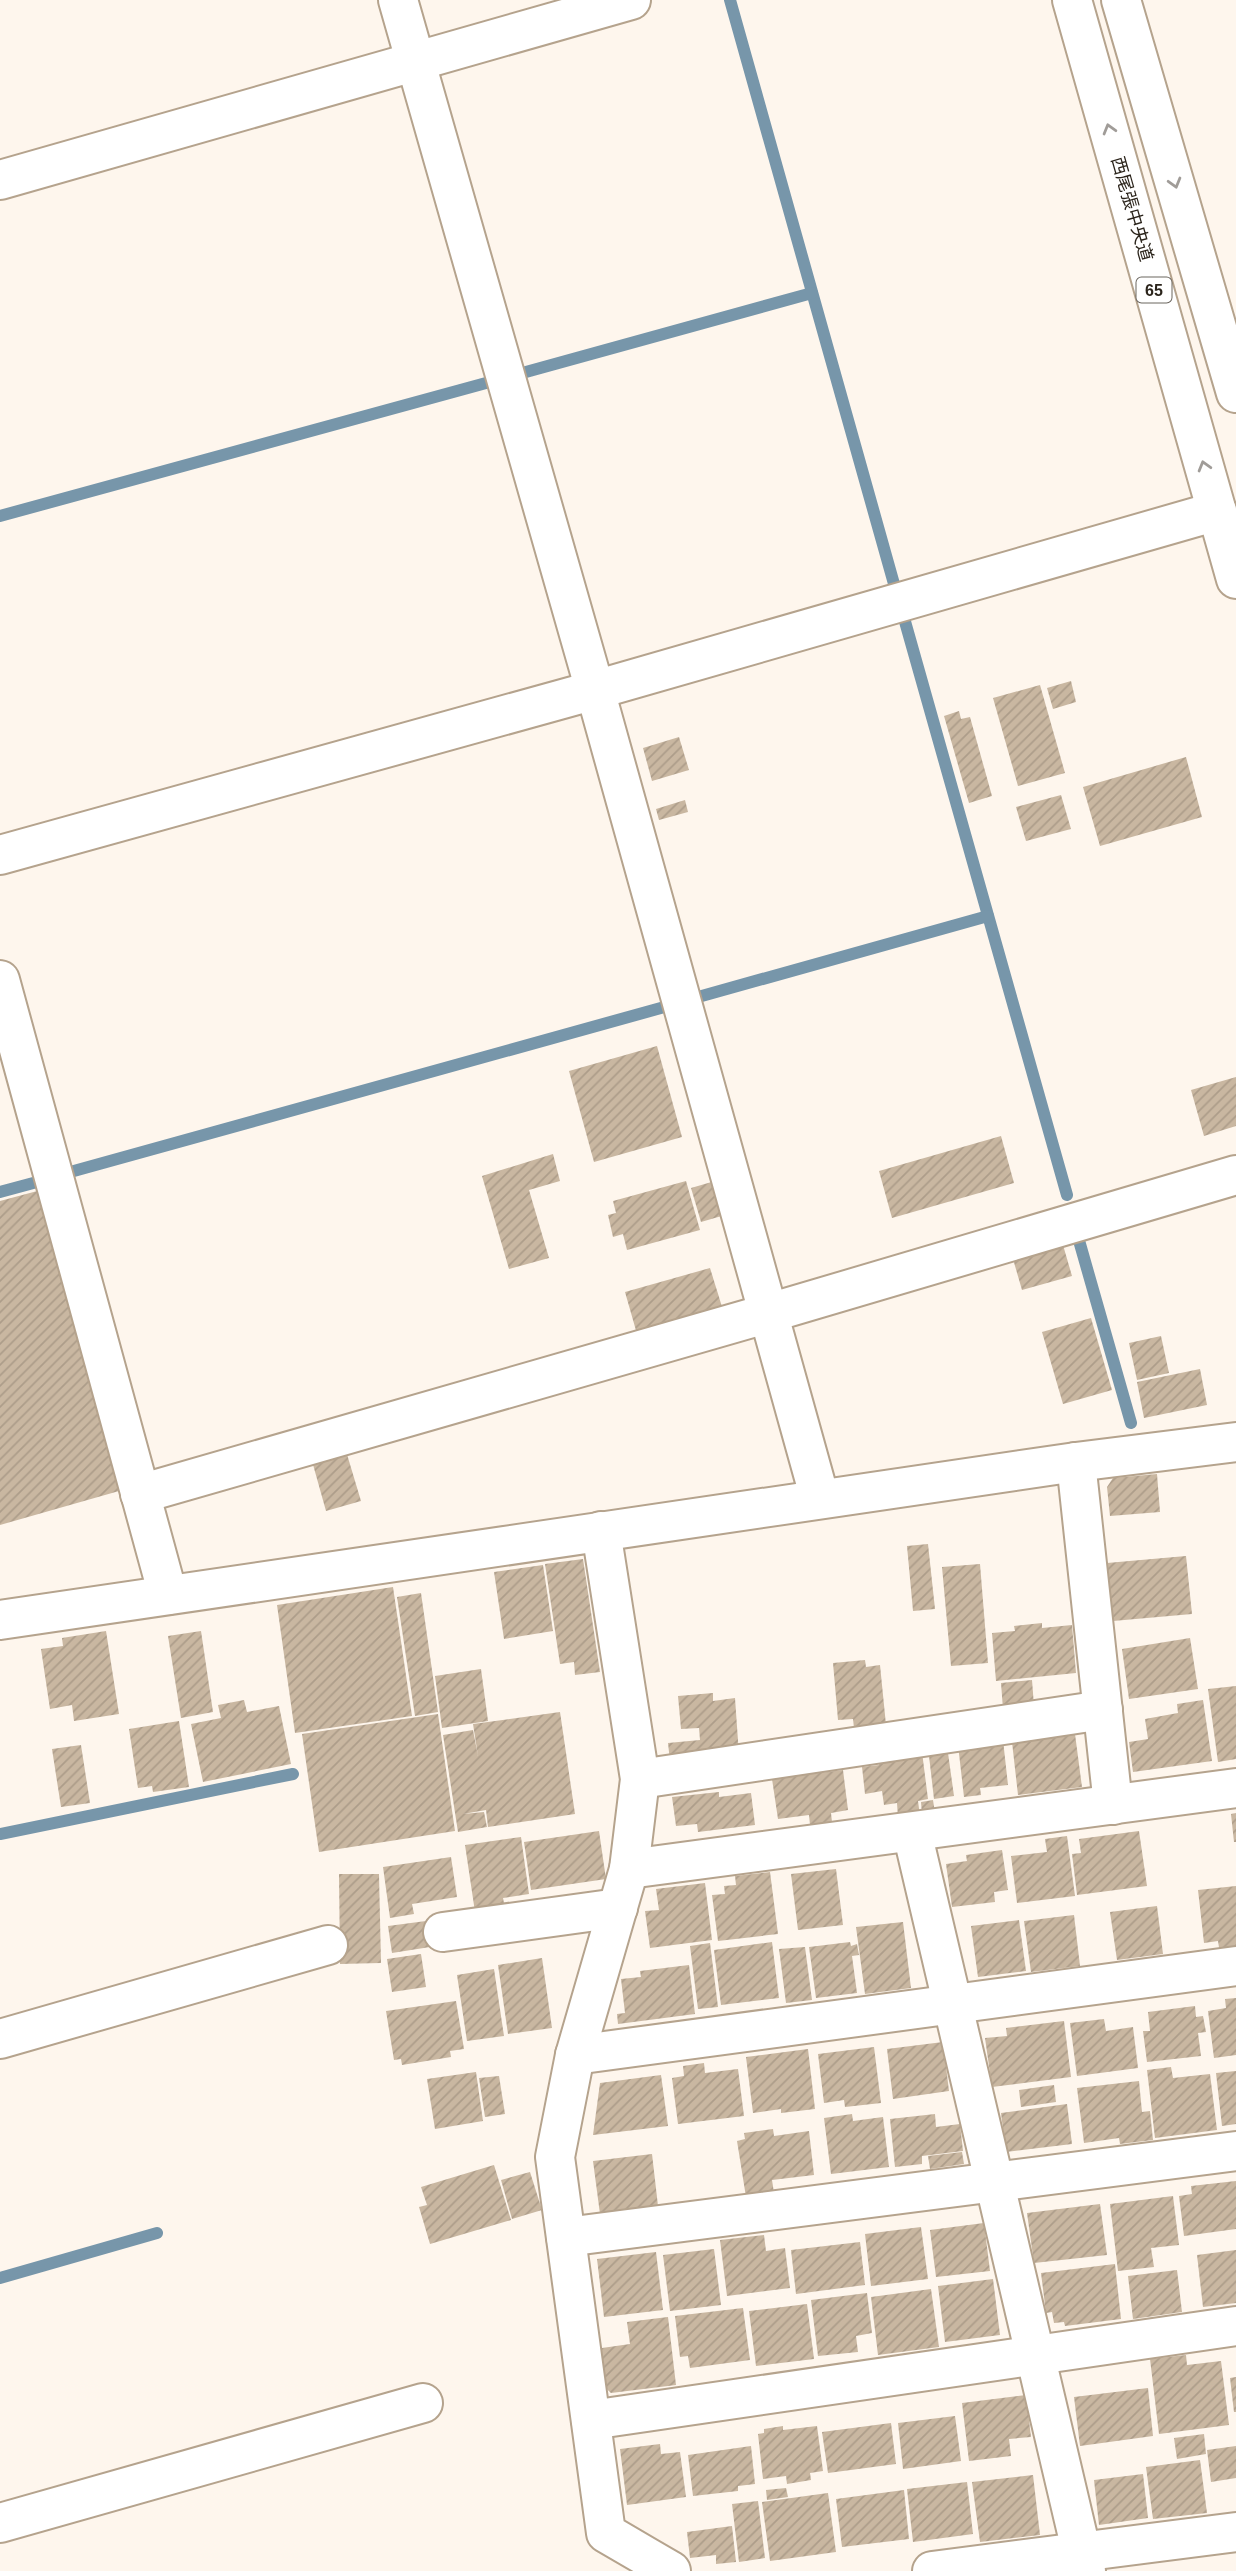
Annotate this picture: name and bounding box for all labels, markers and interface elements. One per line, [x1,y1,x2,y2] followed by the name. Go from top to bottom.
[1103,124,1117,136] one-way arrow
[1108,154,1156,264] street label: 西尾張中央道
[1166,177,1181,189] one-way arrow
[1136,278,1172,302] road number: 65
[1198,460,1213,472] one-way arrow

